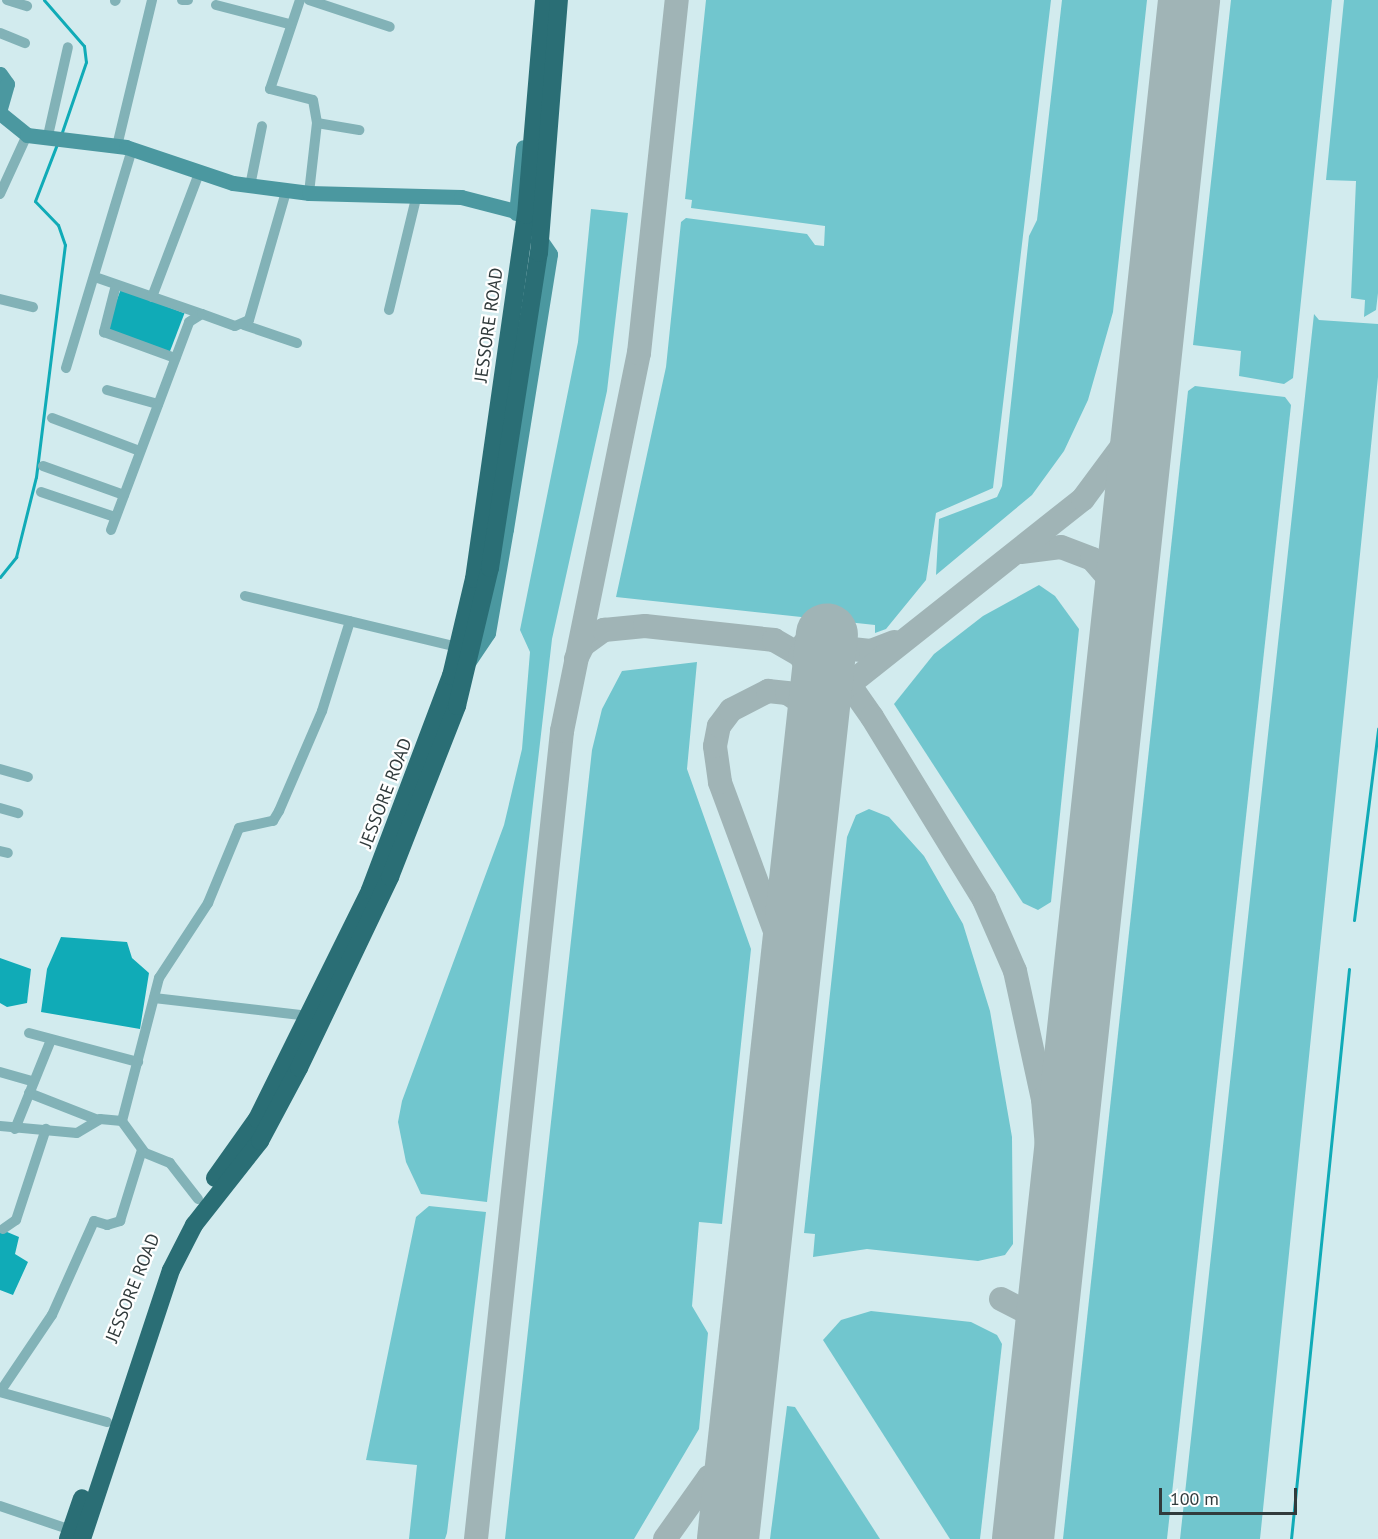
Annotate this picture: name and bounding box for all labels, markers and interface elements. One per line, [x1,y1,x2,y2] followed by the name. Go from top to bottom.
[470,266,508,384] street label: JESSORE ROAD
[355,735,417,851] street label: JESSORE ROAD
[101,1230,165,1346] street label: JESSORE ROAD
[1162,1476,1300,1514] scale bar
[1170,1487,1219,1510] text: 100 m

